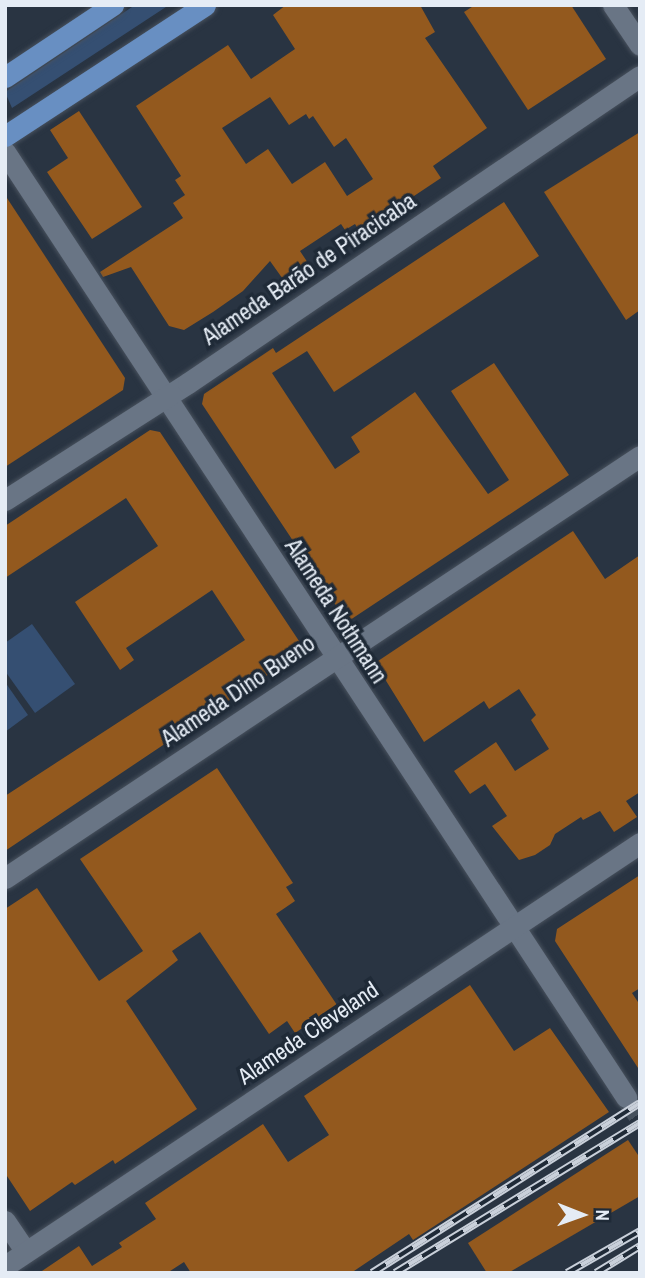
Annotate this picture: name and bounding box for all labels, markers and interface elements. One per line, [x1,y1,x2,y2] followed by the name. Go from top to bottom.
[197,187,421,351] street label: Alameda Barão de Piracicaba
[279,534,393,688] street label: Alameda Nothmann
[156,629,320,753] street label: Alameda Dino Bueno
[232,976,384,1090] street label: Alameda Cleveland
[547,1180,617,1250] north arrow
[590,1210,616,1221] text: N

